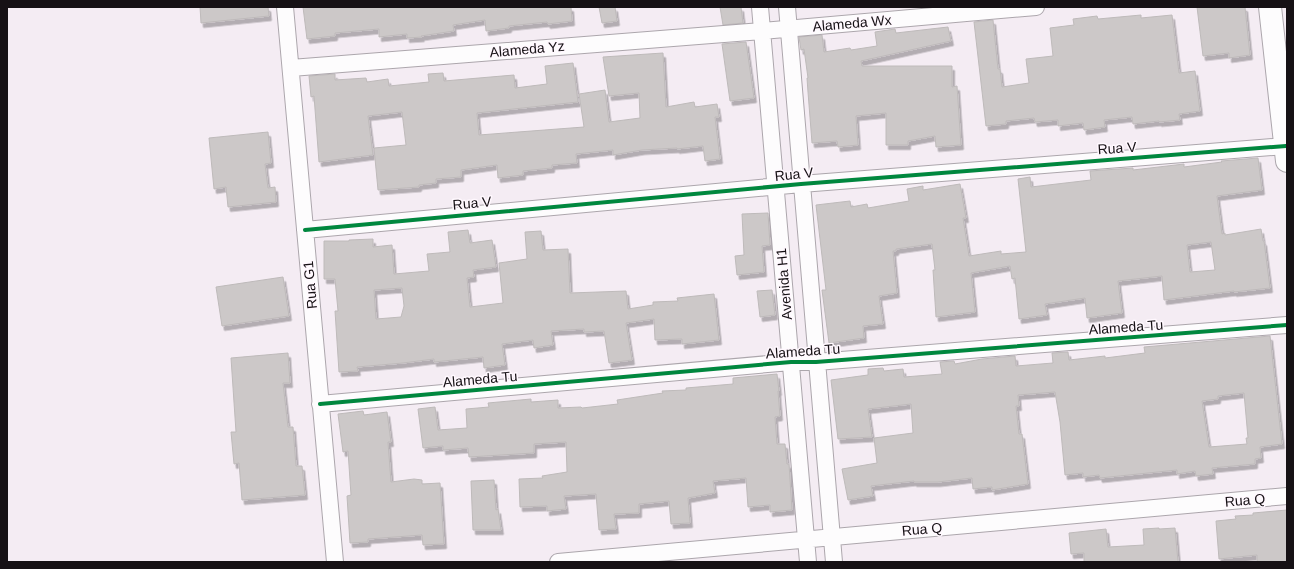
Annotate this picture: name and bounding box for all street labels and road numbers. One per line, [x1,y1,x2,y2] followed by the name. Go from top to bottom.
[812,12,892,34] street label: Alameda Wx
[489,38,565,60] street label: Alameda Yz
[1097,139,1138,157] street label: Rua V
[774,164,815,184] street label: Rua V
[452,193,493,213] street label: Rua V
[773,247,795,321] street label: Avenida H1
[300,260,320,310] street label: Rua G1
[1088,316,1164,338] street label: Alameda Tu
[765,340,841,362] street label: Alameda Tu
[442,368,518,390] street label: Alameda Tu
[1224,490,1266,510] street label: Rua Q
[901,519,943,539] street label: Rua Q

